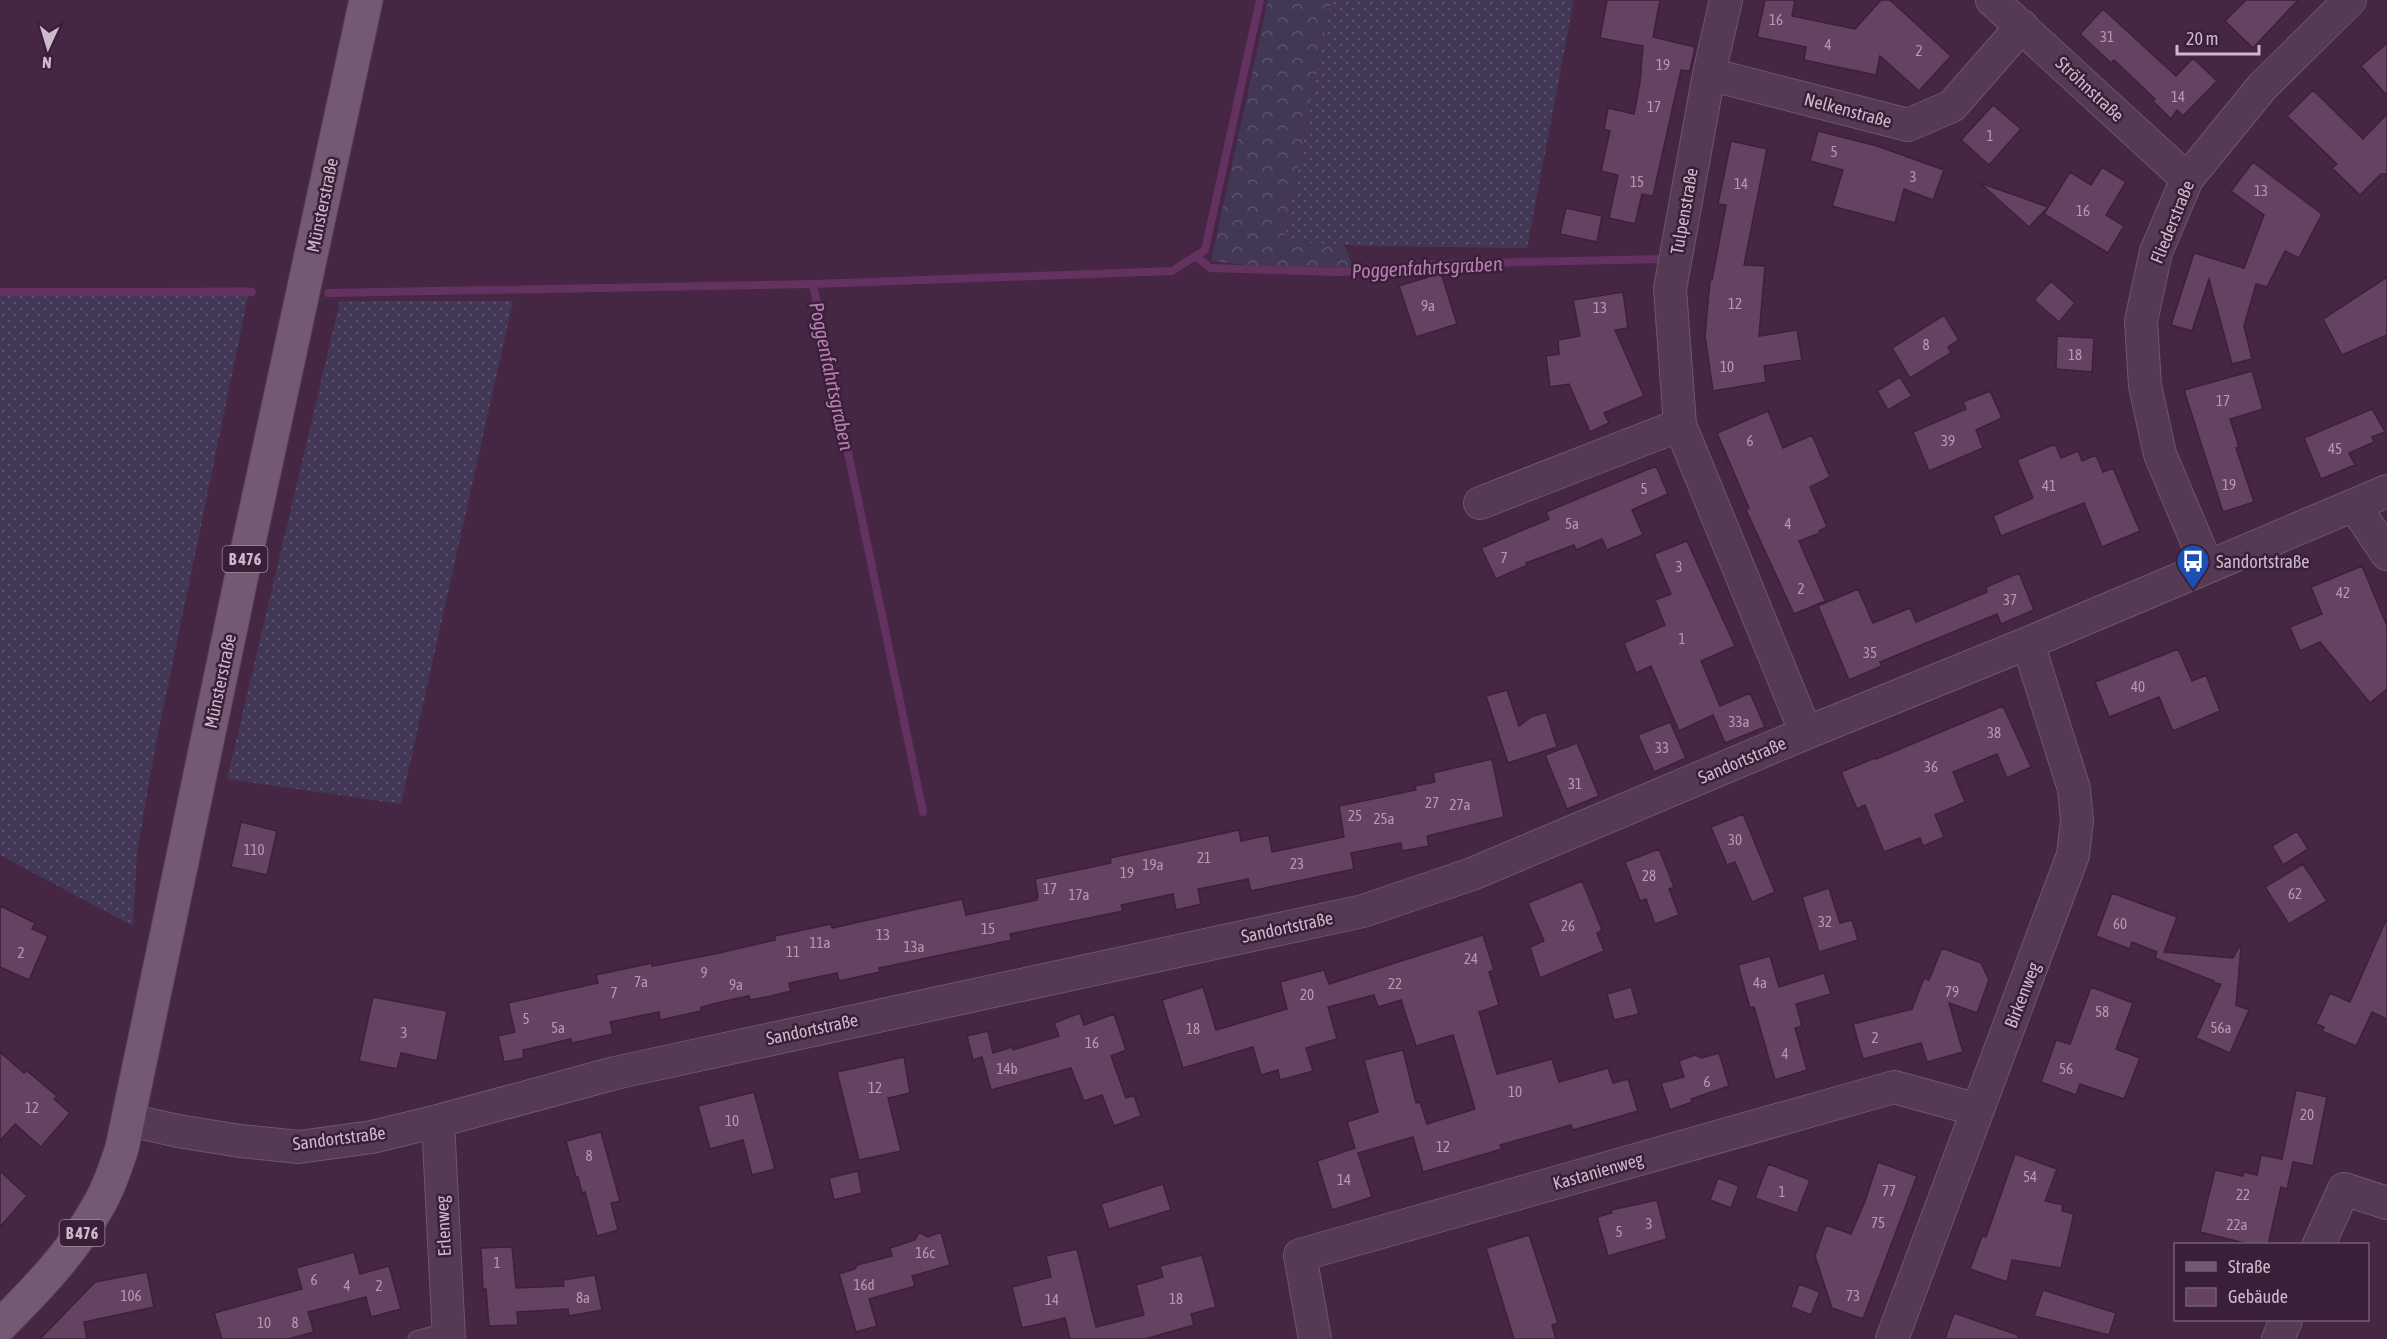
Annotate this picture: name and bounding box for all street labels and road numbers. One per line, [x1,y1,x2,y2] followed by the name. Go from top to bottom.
[2052,52,2128,126] street label: Ströhnstraße
[1802,88,1894,132] street label: Nelkenstraße
[302,156,342,254] street label: Münsterstraße
[1666,166,1702,256] street label: Tulpenstraße
[2146,177,2198,267] street label: Fliederstraße
[222,546,268,572] road number: B 476
[200,632,240,730] street label: Münsterstraße
[1695,732,1789,788] street label: Sandortstraße
[1239,907,1335,947] street label: Sandortstraße
[2000,959,2044,1031] street label: Birkenweg
[764,1009,860,1049] street label: Sandortstraße
[291,1122,387,1154] street label: Sandortstraße
[1550,1148,1646,1194] street label: Kastanienweg
[431,1195,455,1257] street label: Erlenweg
[60,1220,104,1246] road number: B 476

